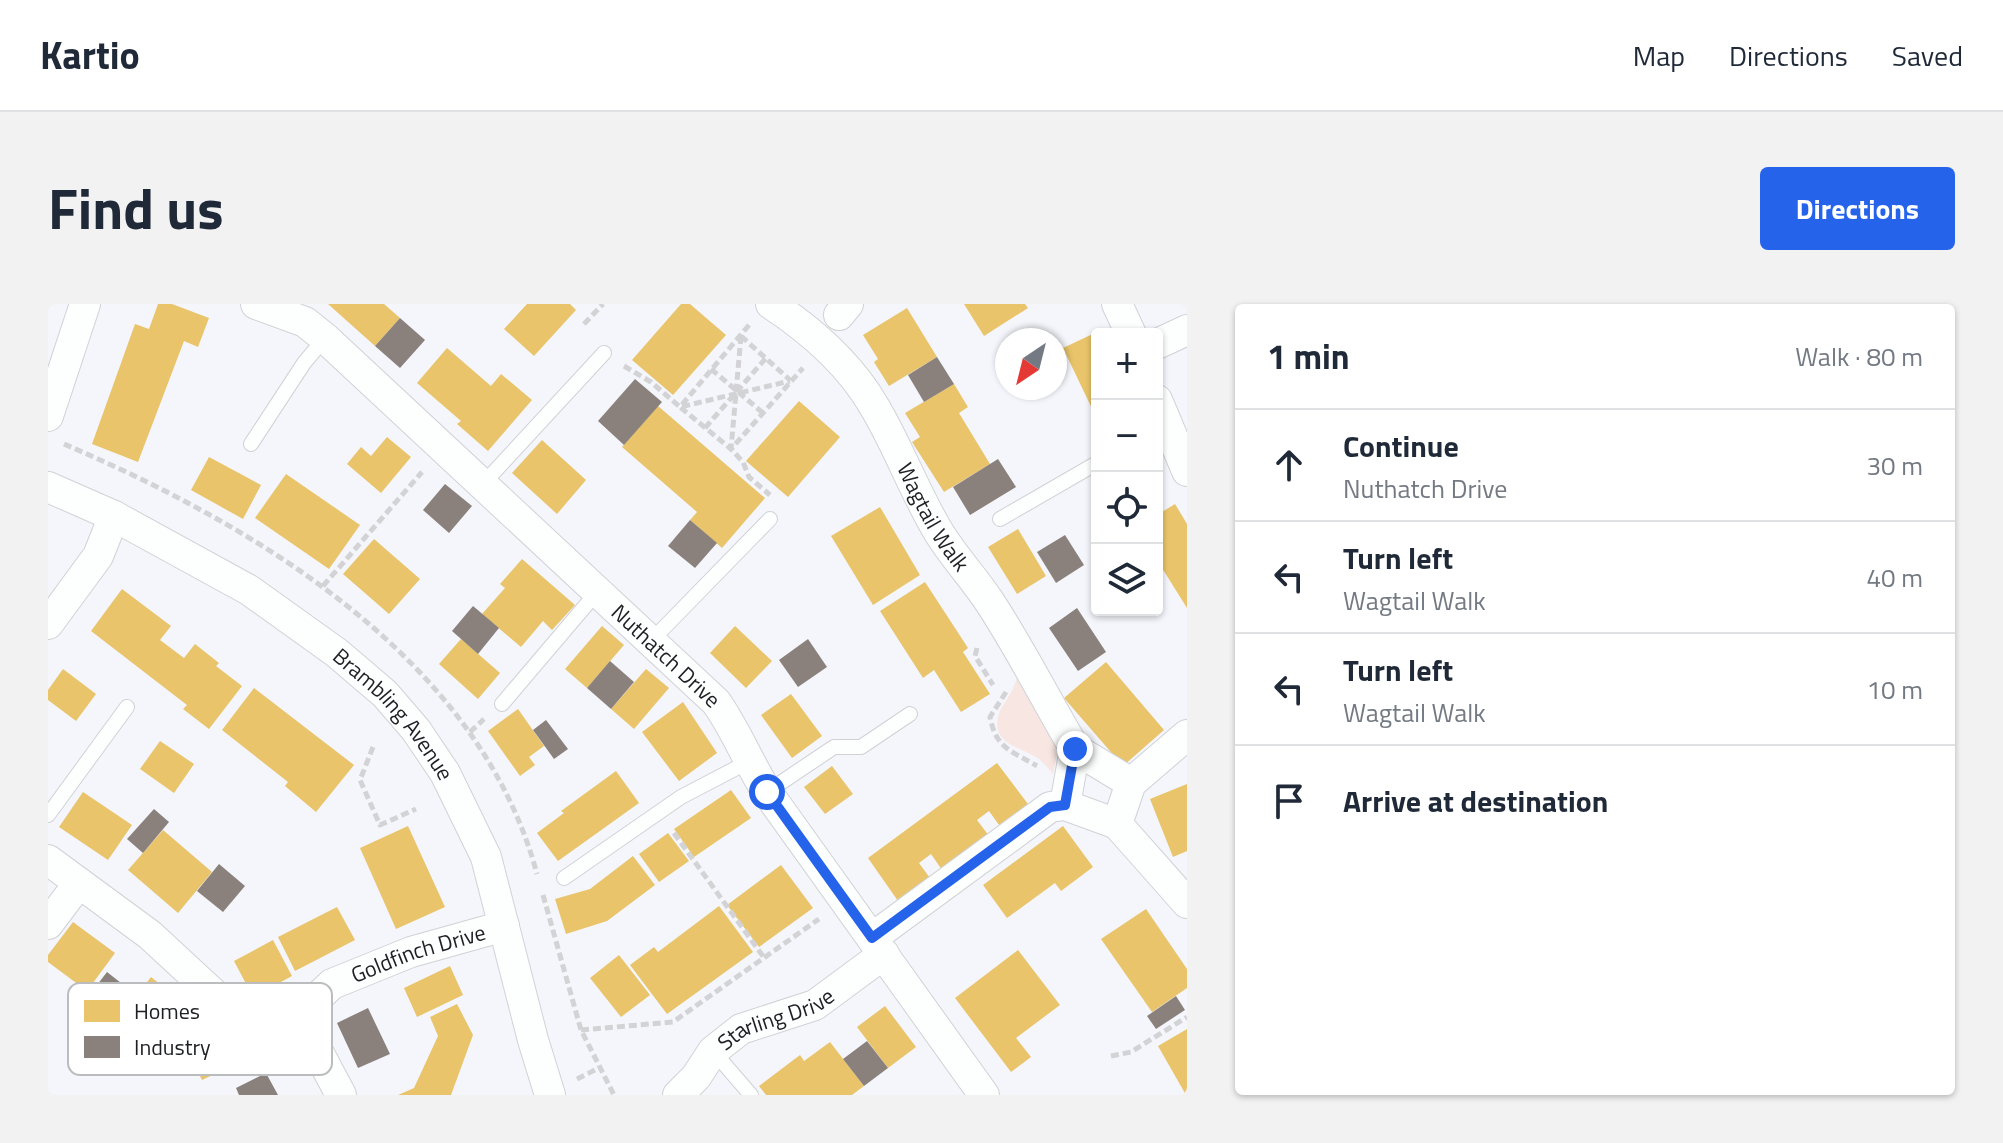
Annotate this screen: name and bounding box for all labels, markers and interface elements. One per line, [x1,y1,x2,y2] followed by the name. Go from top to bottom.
[40,26,140,84] text: Kartio
[1633,34,1685,77] text: Map
[1729,34,1848,77] text: Directions
[1892,34,1963,77] text: Saved
[48,166,224,251] text: Find us
[1760,167,1955,250] button: Directions
[995,328,1067,400] north arrow
[1091,328,1163,616] map controls
[1091,328,1163,400] button: +
[1267,330,1350,382] text: 1 min
[1795,337,1923,376] text: Walk · 80 m
[1091,400,1163,472] button: −
[1343,423,1459,469] text: Continue
[1267,443,1311,487] icon: ahead
[1866,446,1923,485] text: 30 m
[889,457,978,579] street label: Wagtail Walk
[1343,469,1508,508] text: Nuthatch Drive
[1091,472,1163,544] button: locate
[1343,535,1453,581] text: Turn left
[1091,544,1163,616] button: layers
[1267,555,1311,599] icon: left
[1866,558,1923,597] text: 40 m
[1343,581,1486,620] text: Wagtail Walk
[604,596,729,716] street label: Nuthatch Drive
[325,640,463,786] street label: Brambling Avenue
[1343,647,1453,693] text: Turn left
[1267,667,1311,711] icon: left
[1866,670,1923,709] text: 10 m
[1343,693,1486,732] text: Wagtail Walk
[1057,731,1093,767] route end
[749,774,785,810] route start
[1343,778,1608,824] text: Arrive at destination
[1267,779,1311,823] icon: arrive
[346,915,489,992] street label: Goldfinch Drive
[710,979,841,1059] street label: Starling Drive
[68,983,332,1075] legend
[134,994,200,1028] text: Homes
[134,1030,211,1064] text: Industry

